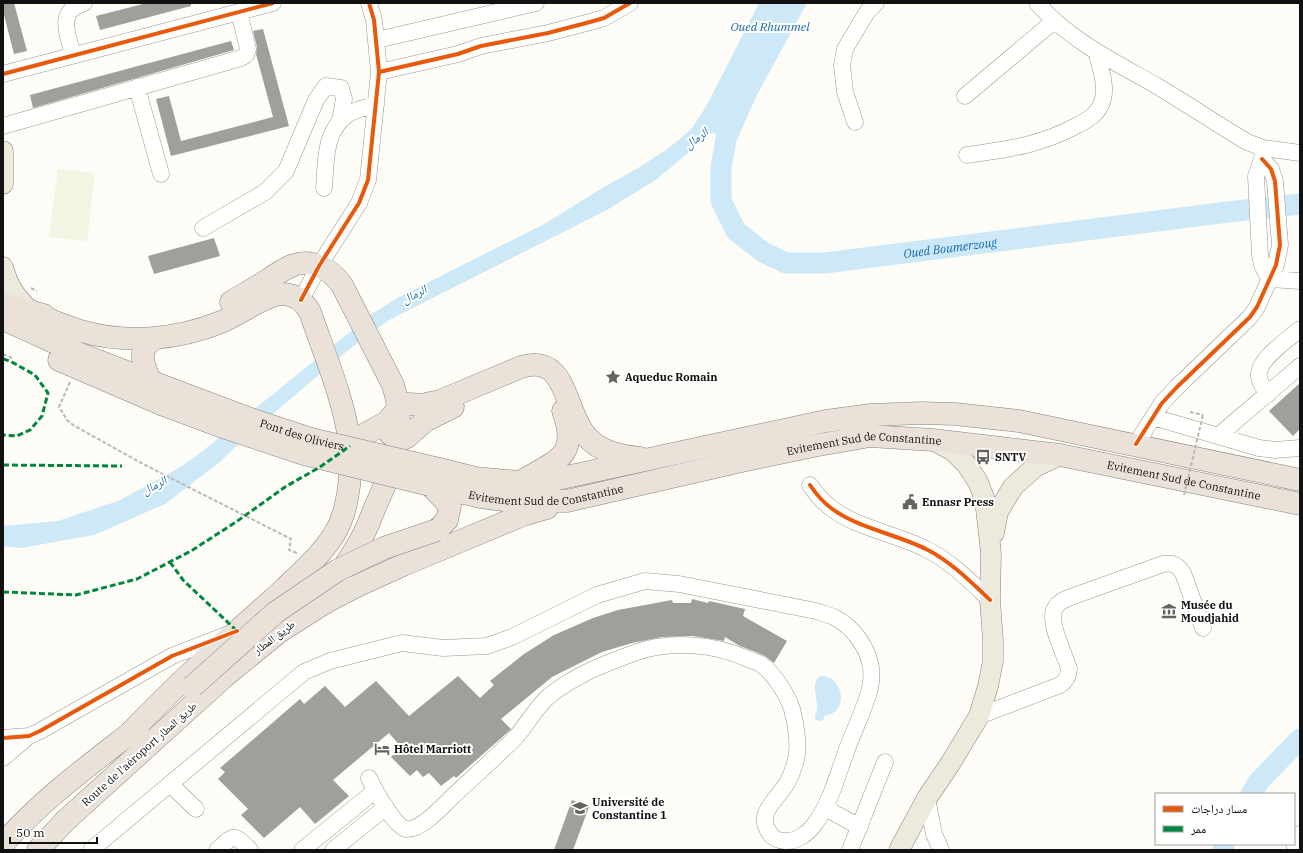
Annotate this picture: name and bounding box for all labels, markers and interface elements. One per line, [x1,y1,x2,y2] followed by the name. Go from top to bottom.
[730,19,810,34] water label: Oued Rhummel
[681,123,712,153] water label: الرمال
[902,234,998,261] water label: Oued Boumerzoug
[399,281,430,308] water label: الرمال
[604,368,622,386] place icon: Aqueduc Romain
[625,370,717,384] place label: Aqueduc Romain
[258,416,345,454] street label: Pont des Oliviers
[785,429,942,458] street label: Evitement Sud de Constantine
[974,448,992,466] bus stop icon: SNTV
[995,450,1027,464] place label: SNTV
[1106,458,1262,503] street label: Evitement Sud de Constantine
[139,472,170,499] water label: الرمال
[467,481,625,508] street label: Evitement Sud de Constantine
[901,493,919,511] public building icon: Ennasr Press
[922,495,994,509] place label: Ennasr Press
[1181,598,1239,625] place label: Musée du Moudjahid
[1160,602,1178,620] museum icon: Musée du Moudjahid
[250,617,298,658] street label: طريق المطار
[79,699,199,809] street label: Route de l'aéroport طريق المطار
[373,740,391,758] hotel icon: Hôtel Marriott
[394,742,471,756] place label: Hôtel Marriott
[1155,793,1295,845] legend
[592,795,667,822] place label: Université de Constantine 1
[571,799,589,817] school or university icon: Université de Constantine 1
[1191,801,1247,816] text: مسار دراجات
[10,819,97,845] scale bar
[1190,821,1206,836] text: ممر
[16,825,45,840] text: 50 m

